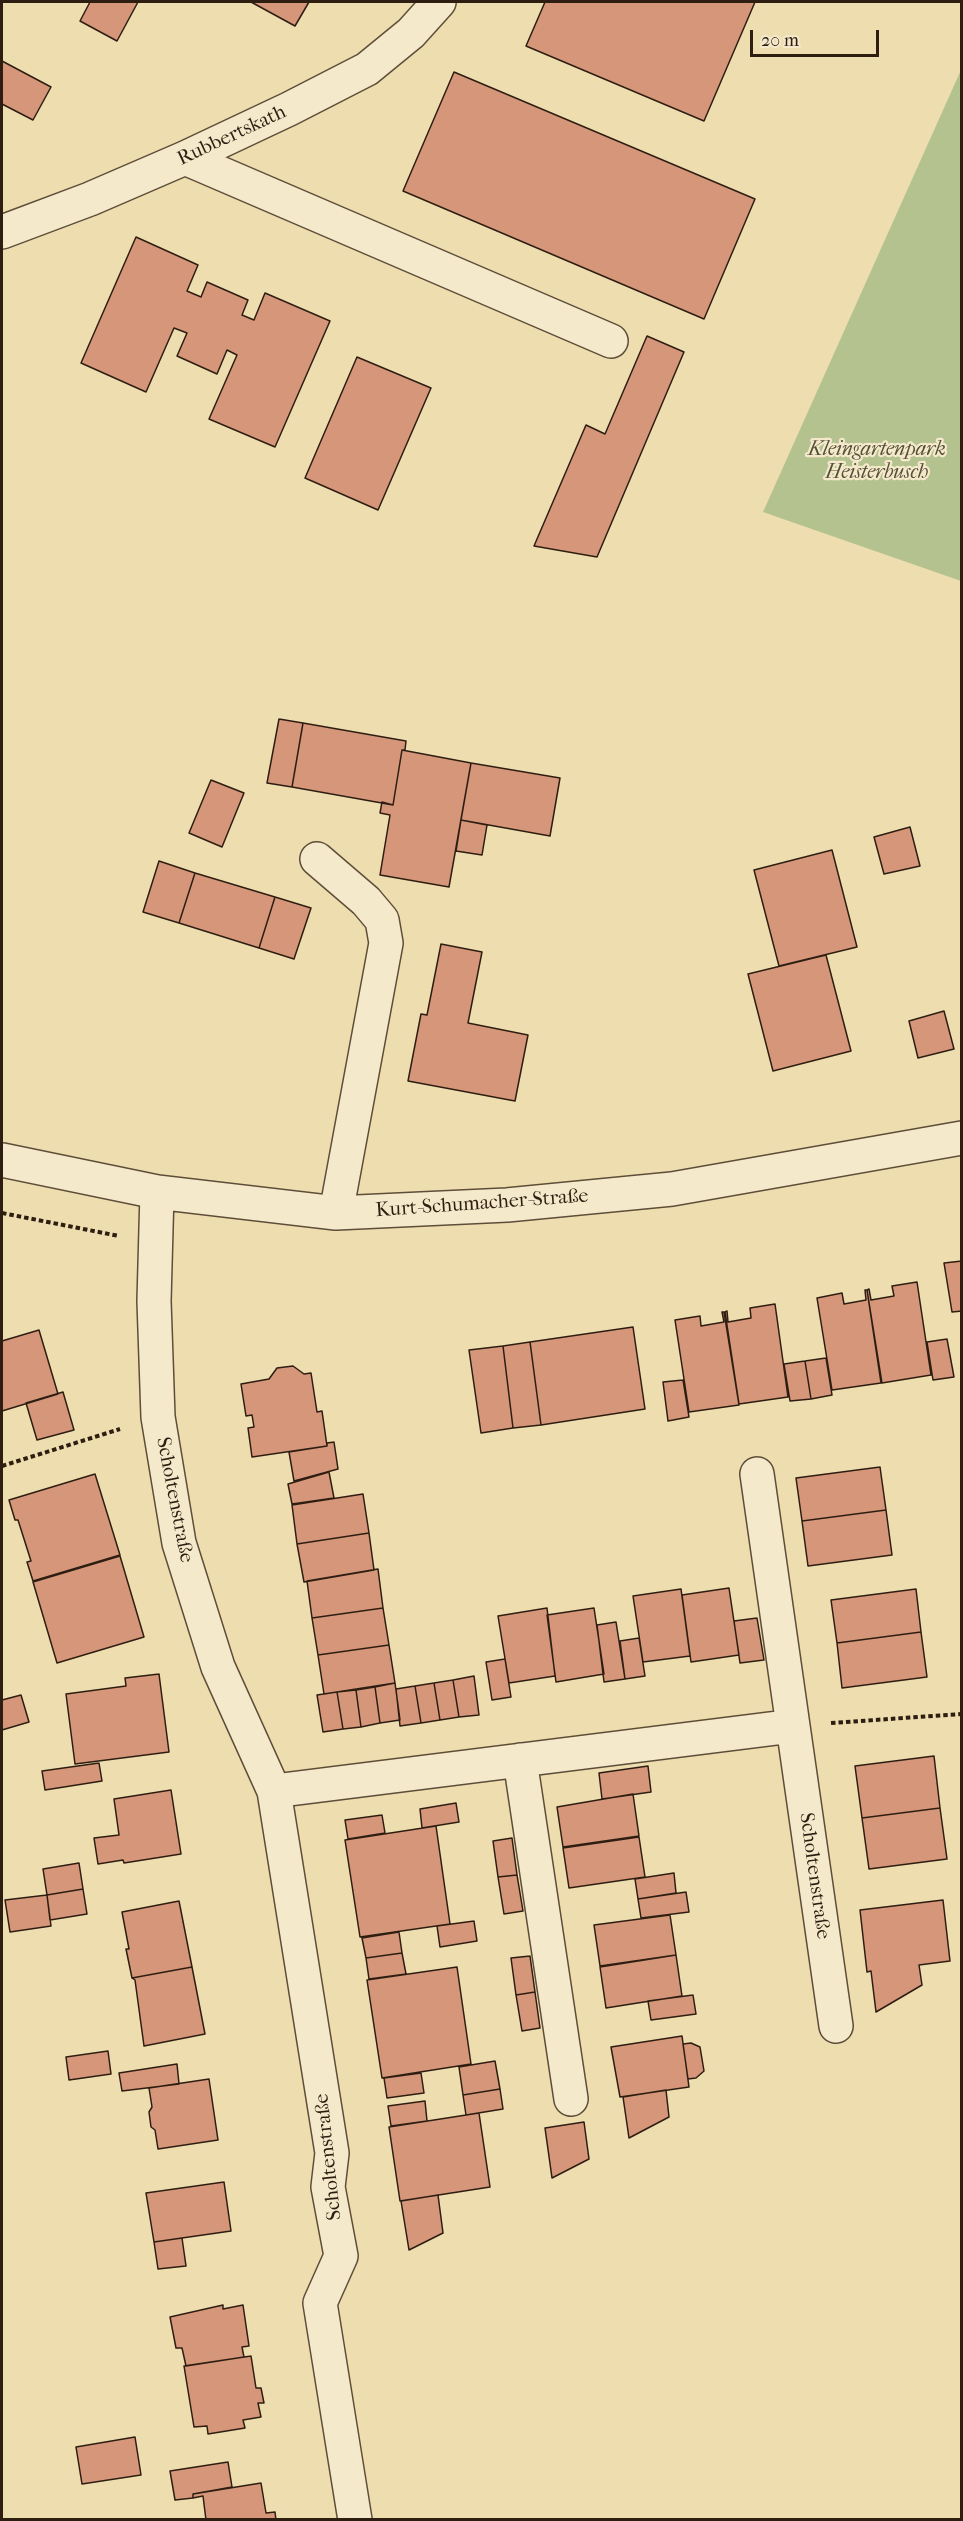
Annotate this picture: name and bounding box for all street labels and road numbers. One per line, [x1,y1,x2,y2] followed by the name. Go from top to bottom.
[174,100,290,172] street label: Rubbertskath
[375,1185,589,1223] street label: Kurt-Schumacher-Straße
[150,1435,198,1565] street label: Scholtenstraße
[793,1811,835,1941] street label: Scholtenstraße
[310,2092,348,2222] street label: Scholtenstraße

